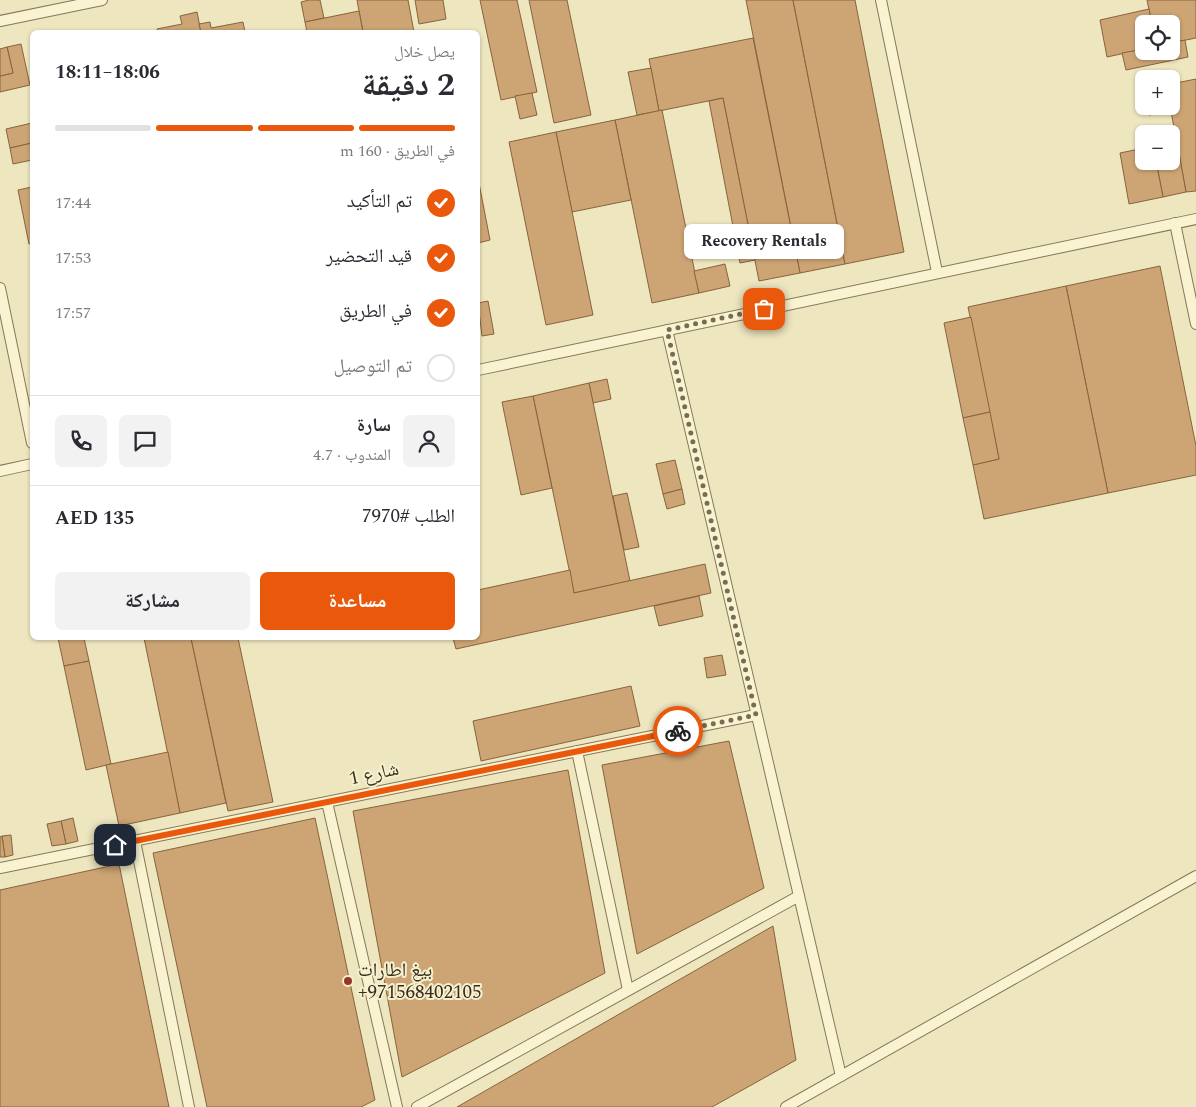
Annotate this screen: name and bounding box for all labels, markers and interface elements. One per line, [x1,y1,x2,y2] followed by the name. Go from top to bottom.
[1135,15,1180,170] map controls
[1135,15,1180,60] button: locate
[394,40,455,64] text: يصل خلال
[55,58,160,87] text: 18:06–18:11
[362,61,455,110] text: 2 دقيقة
[1135,70,1180,115] button: +
[1135,125,1180,170] button: −
[340,139,455,163] text: في الطريق · 160 m
[347,187,412,216] text: تم التأكيد
[427,189,455,217] icon: check
[55,191,91,215] text: 17:44
[684,224,844,259] callout: Recovery Rentals
[701,229,827,253] text: Recovery Rentals
[326,242,412,271] text: قيد التحضير
[427,244,455,272] icon: check
[55,246,91,270] text: 17:53
[743,288,785,330] pin
[750,295,778,323] icon: bag
[339,297,412,326] text: في الطريق
[427,299,455,327] icon: check
[55,301,91,325] text: 17:57
[333,352,412,381] text: تم التوصيل
[357,411,391,440] text: سارة
[55,415,107,467] button: phone
[119,415,171,467] button: chat
[403,415,455,467] button: person
[313,443,391,467] text: المندوب · 4.7
[362,502,455,531] text: الطلب #7970
[55,504,135,533] text: AED 135
[55,572,250,630] button: مشاركة
[260,572,455,630] button: مساعدة
[653,706,703,756] courier
[664,717,692,745] icon: bike
[346,755,402,793] street label: شارع 1
[94,824,136,866] pin
[101,831,129,859] icon: home
[358,956,482,1007] place label: بيغ اطارات +971568402105
[342,975,354,987] marker: بيغ اطارات +971568402105

